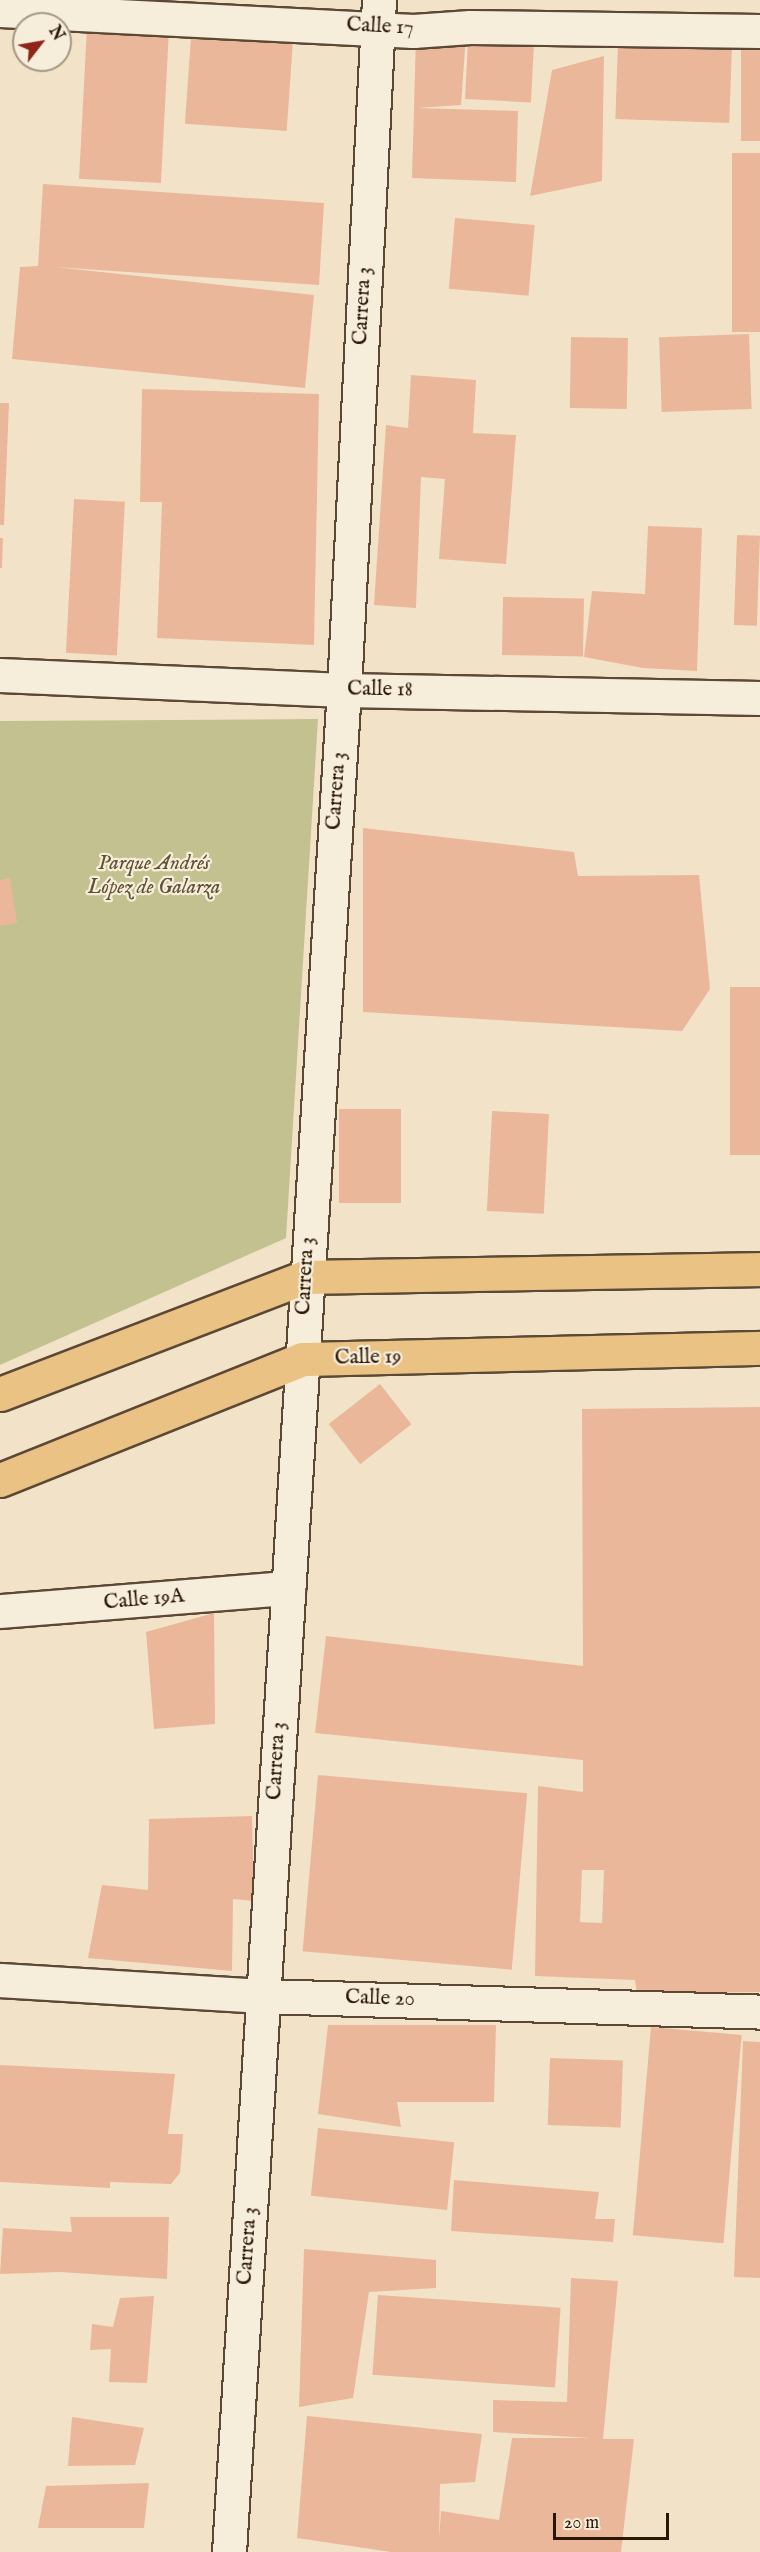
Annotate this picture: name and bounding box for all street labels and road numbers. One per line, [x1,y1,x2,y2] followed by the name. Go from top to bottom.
[346,13,414,41] street label: Calle 17
[348,266,378,346] street label: Carrera 3
[347,677,413,703] street label: Calle 18
[322,751,352,831] street label: Carrera 3
[291,1236,321,1316] street label: Carrera 3
[334,1345,402,1371] street label: Calle 19
[103,1584,185,1616] street label: Calle 19A
[262,1721,292,1801] street label: Carrera 3
[345,1985,415,2013] street label: Calle 20
[233,2206,263,2286] street label: Carrera 3

